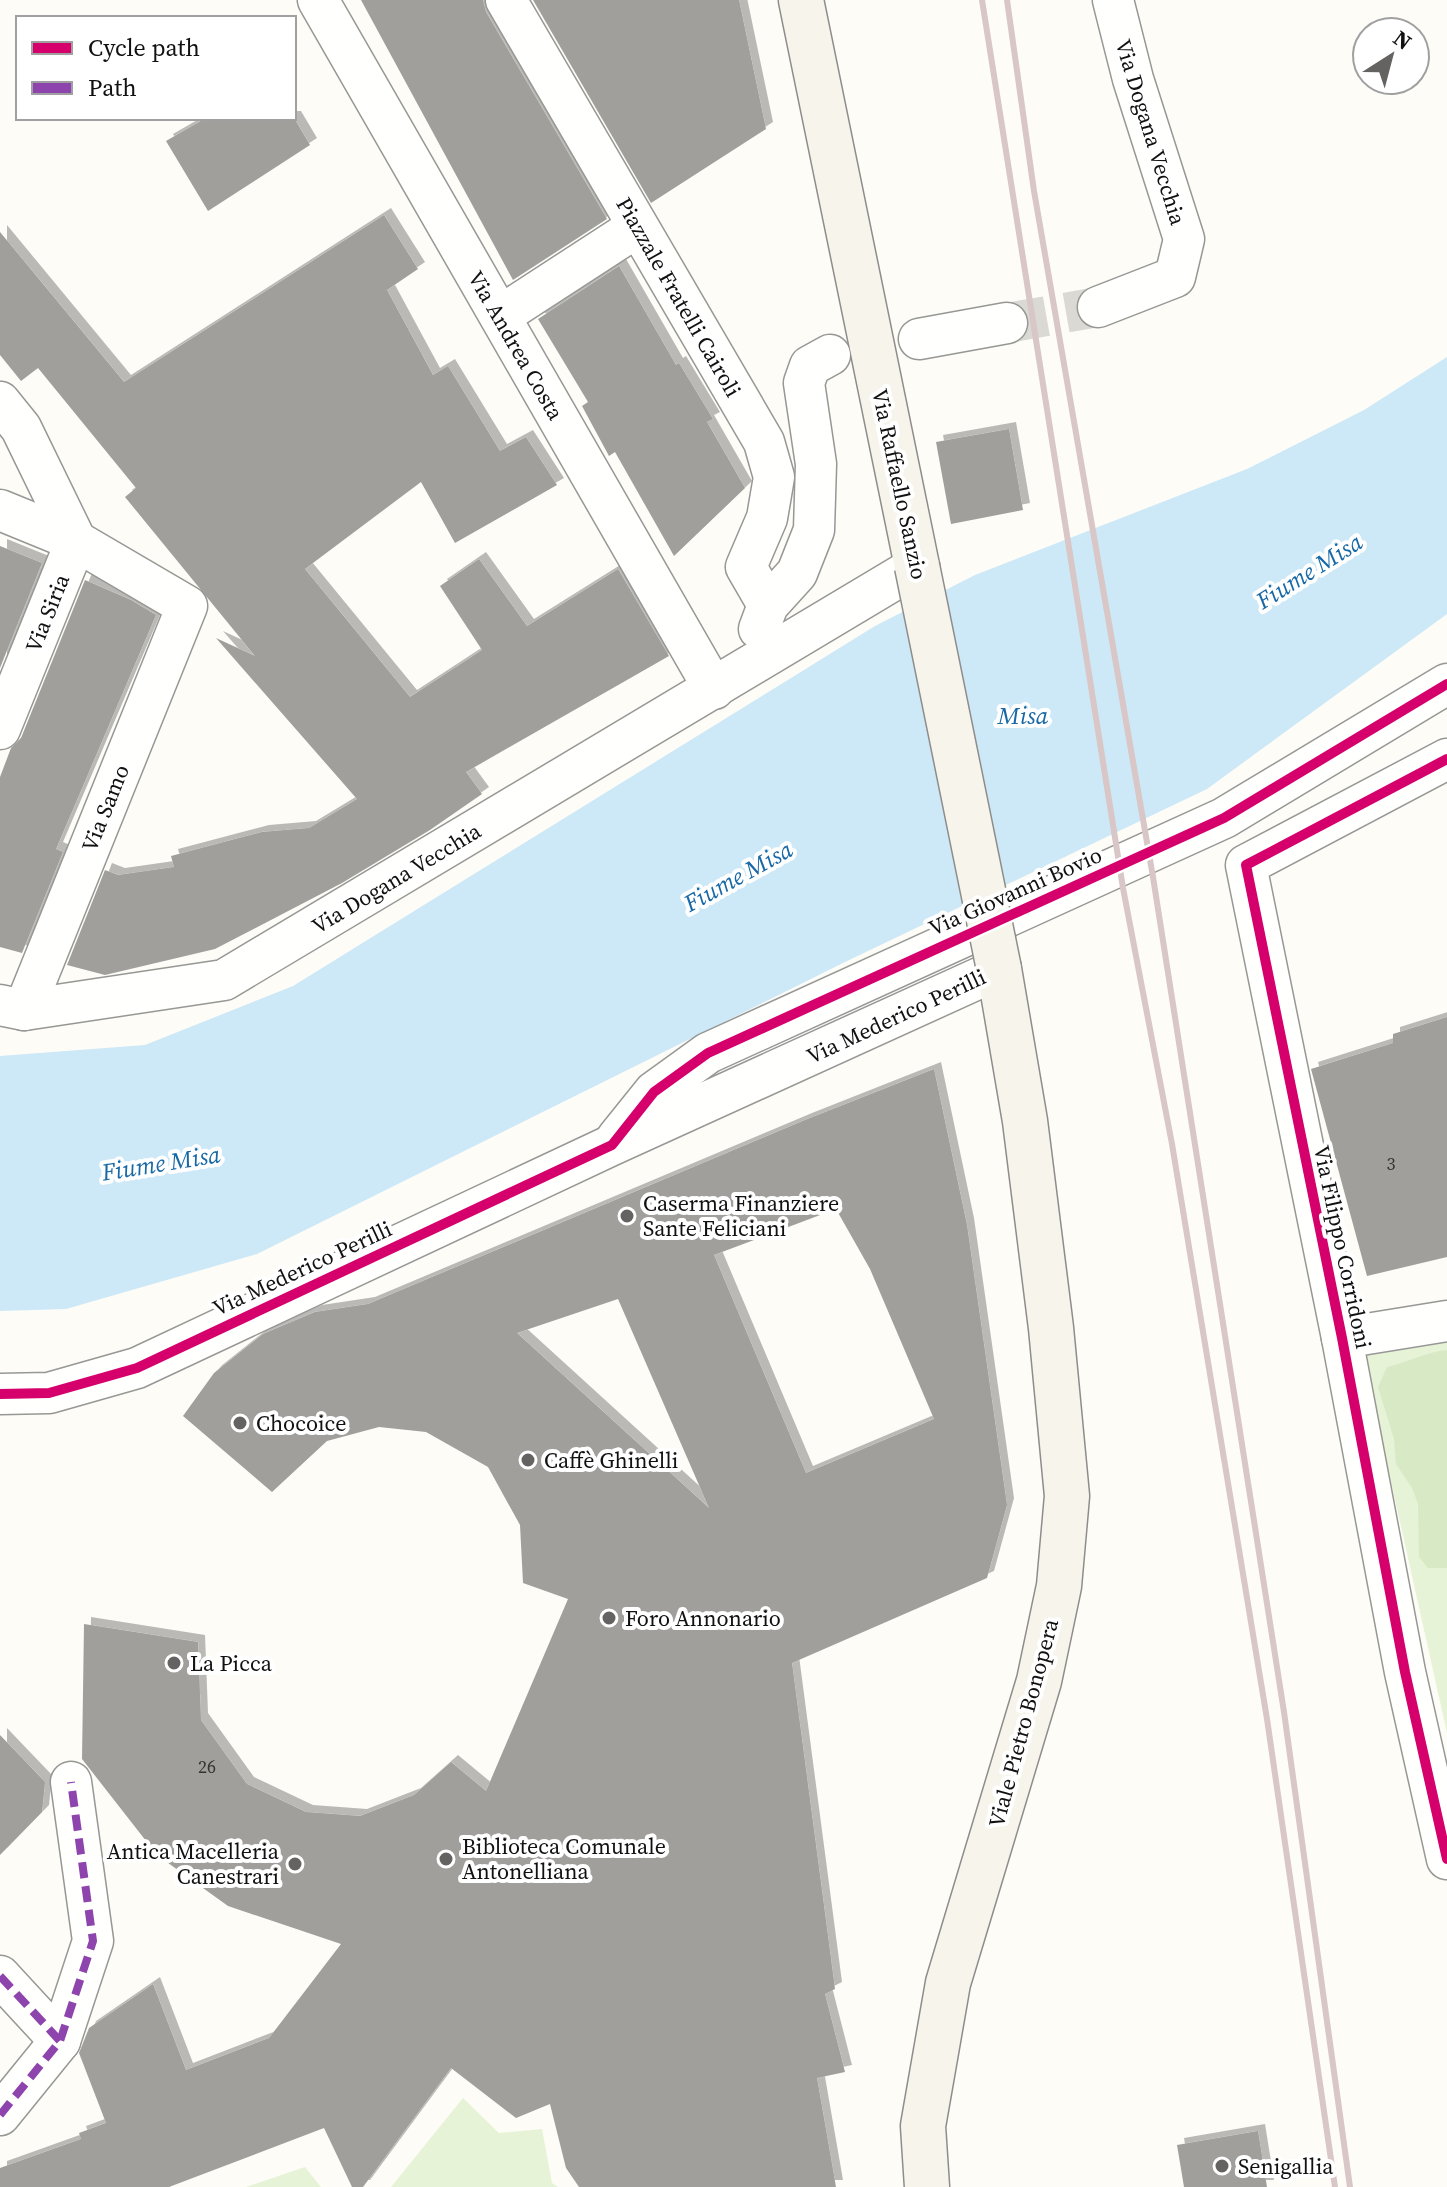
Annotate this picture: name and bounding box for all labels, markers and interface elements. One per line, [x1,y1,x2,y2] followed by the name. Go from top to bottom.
[16,16,296,120] legend
[1351,16,1431,96] north arrow
[1387,23,1418,57] text: N
[88,31,200,64] text: Cycle path
[1109,36,1194,229] street label: Via Dogana Vecchia
[88,71,137,104] text: Path
[609,192,749,402] street label: Piazzale Fratelli Cairoli
[461,265,571,426] street label: Via Andrea Costa
[865,386,935,582] street label: Via Raffaello Sanzio
[1249,525,1369,617] water label: Fiume Misa
[18,569,77,657] street label: Via Siria
[997,699,1049,732] water label: Misa
[74,760,136,856] street label: Via Samo
[306,815,487,940] street label: Via Dogana Vecchia
[677,832,799,920] water label: Fiume Misa
[924,839,1106,943] street label: Via Giovanni Bovio
[802,961,990,1071] street label: Via Mederico Perilli
[98,1137,223,1189] water label: Fiume Misa
[1307,1143,1379,1351] street label: Via Filippo Corridoni
[1387,1151,1396,1176] house number: 3
[643,1188,839,1243] place label: Caserma Finanziere Sante Feliciani
[618,1207,636,1225] marker: Caserma Finanziere Sante Feliciani
[208,1213,396,1323] street label: Via Mederico Perilli
[256,1408,347,1438] place label: Chocoice
[231,1414,249,1432] marker: Chocoice
[544,1445,678,1475] place label: Caffè Ghinelli
[519,1451,537,1469] marker: Caffè Ghinelli
[625,1603,781,1633] place label: Foro Annonario
[600,1609,618,1627] marker: Foro Annonario
[981,1615,1065,1831] street label: Viale Pietro Bonopera
[190,1648,273,1678] place label: La Picca
[165,1654,183,1672] marker: La Picca
[198,1754,216,1779] house number: 26
[462,1831,666,1886] place label: Biblioteca Comunale Antonelliana
[107,1836,280,1891] place label: Antica Macelleria Canestrari
[437,1850,455,1868] marker: Biblioteca Comunale Antonelliana
[286,1855,304,1873] marker: Antica Macelleria Canestrari
[1238,2151,1334,2181] place label: Senigallia
[1213,2157,1231,2175] marker: Senigallia

